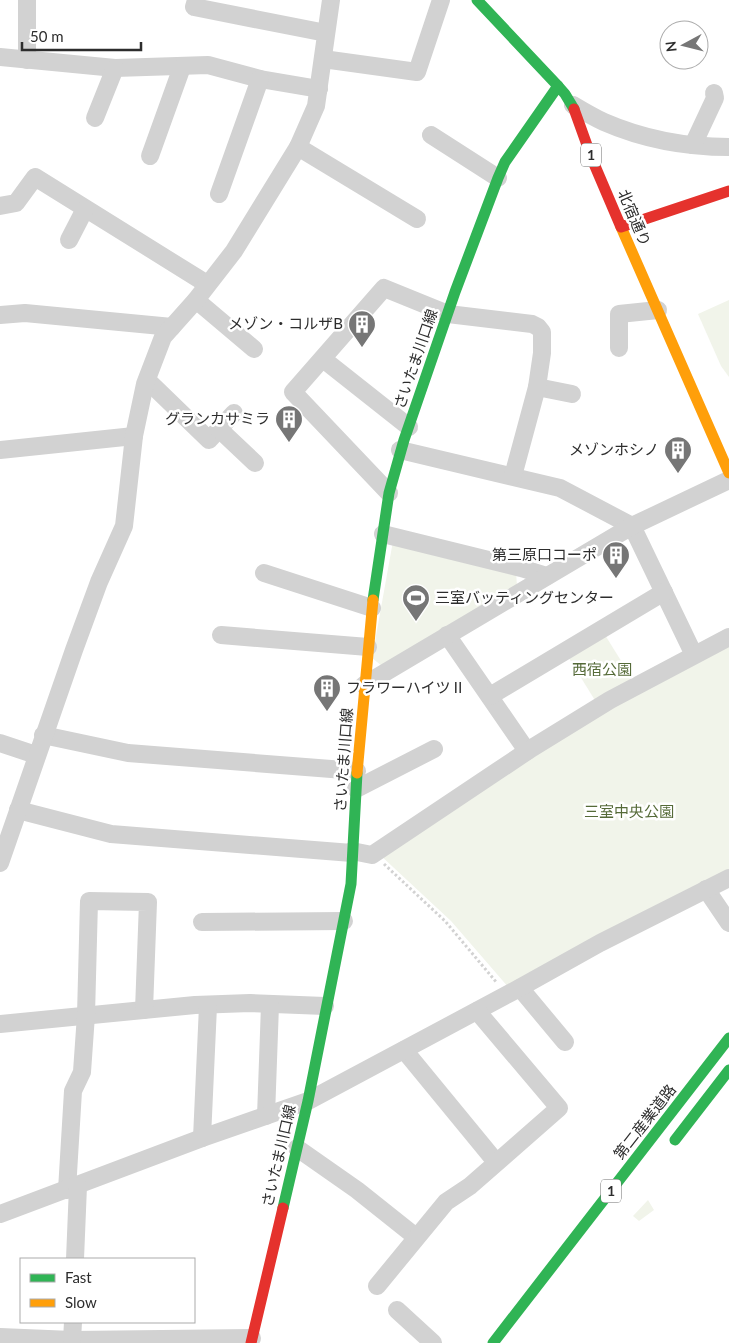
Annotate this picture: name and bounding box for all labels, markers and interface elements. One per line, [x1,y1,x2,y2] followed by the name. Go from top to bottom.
[22,20,141,52] scale bar
[659,20,709,70] north arrow
[30,27,64,45] text: 50 m
[662,40,680,53] text: N
[581,144,601,166] road number: 1
[615,186,655,249] street label: 北宿通り
[390,306,441,411] street label: さいたま川口線
[347,309,377,348] building icon: メゾン・コルザB
[228,314,343,332] place label: メゾン・コルザB
[274,404,304,443] building icon: グランカサミラ
[165,409,270,427] place label: グランカサミラ
[663,435,693,474] building icon: メゾンホシノ
[569,440,659,458] place label: メゾンホシノ
[601,540,631,579] building icon: 第三原口コーポ
[492,545,597,563] place label: 第三原口コーポ
[401,583,431,622] sports icon: 三室バッティングセンター
[435,588,614,606] place label: 三室バッティングセンター
[572,660,632,678] park label: 西宿公園
[312,673,342,712] building icon: フラワーハイツⅡ
[346,678,465,696] place label: フラワーハイツⅡ
[330,707,356,813] street label: さいたま川口線
[584,802,674,820] park label: 三室中央公園
[609,1080,679,1162] street label: 第二産業道路
[257,1103,299,1209] street label: さいたま川口線
[601,1180,621,1202] road number: 1
[20,1258,195,1323] legend
[65,1268,92,1286] text: Fast
[65,1293,97,1311] text: Slow

